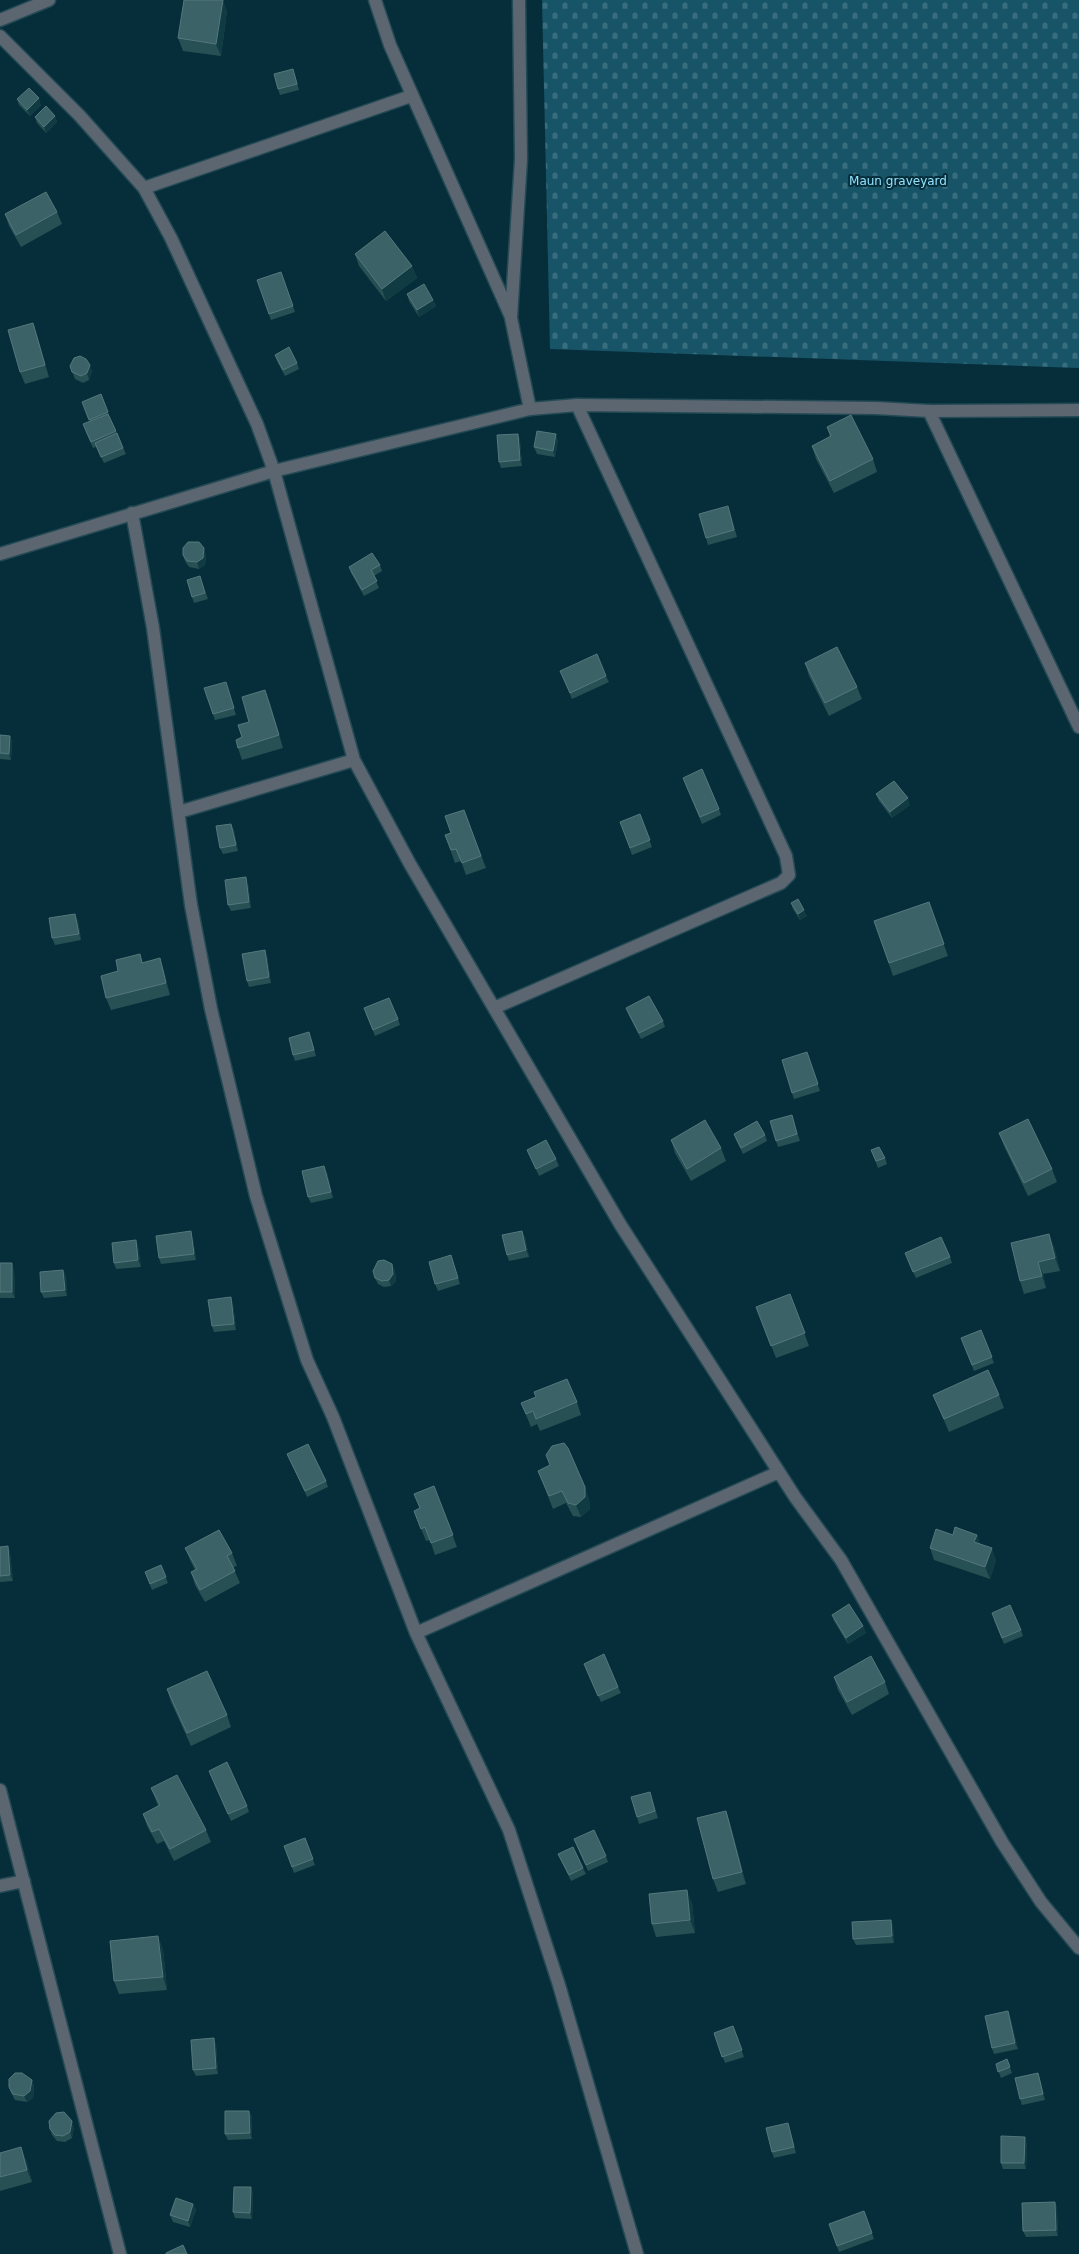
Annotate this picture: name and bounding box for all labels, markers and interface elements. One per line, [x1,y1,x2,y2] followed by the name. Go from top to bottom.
[849,174,947,188] park label: Maun graveyard

